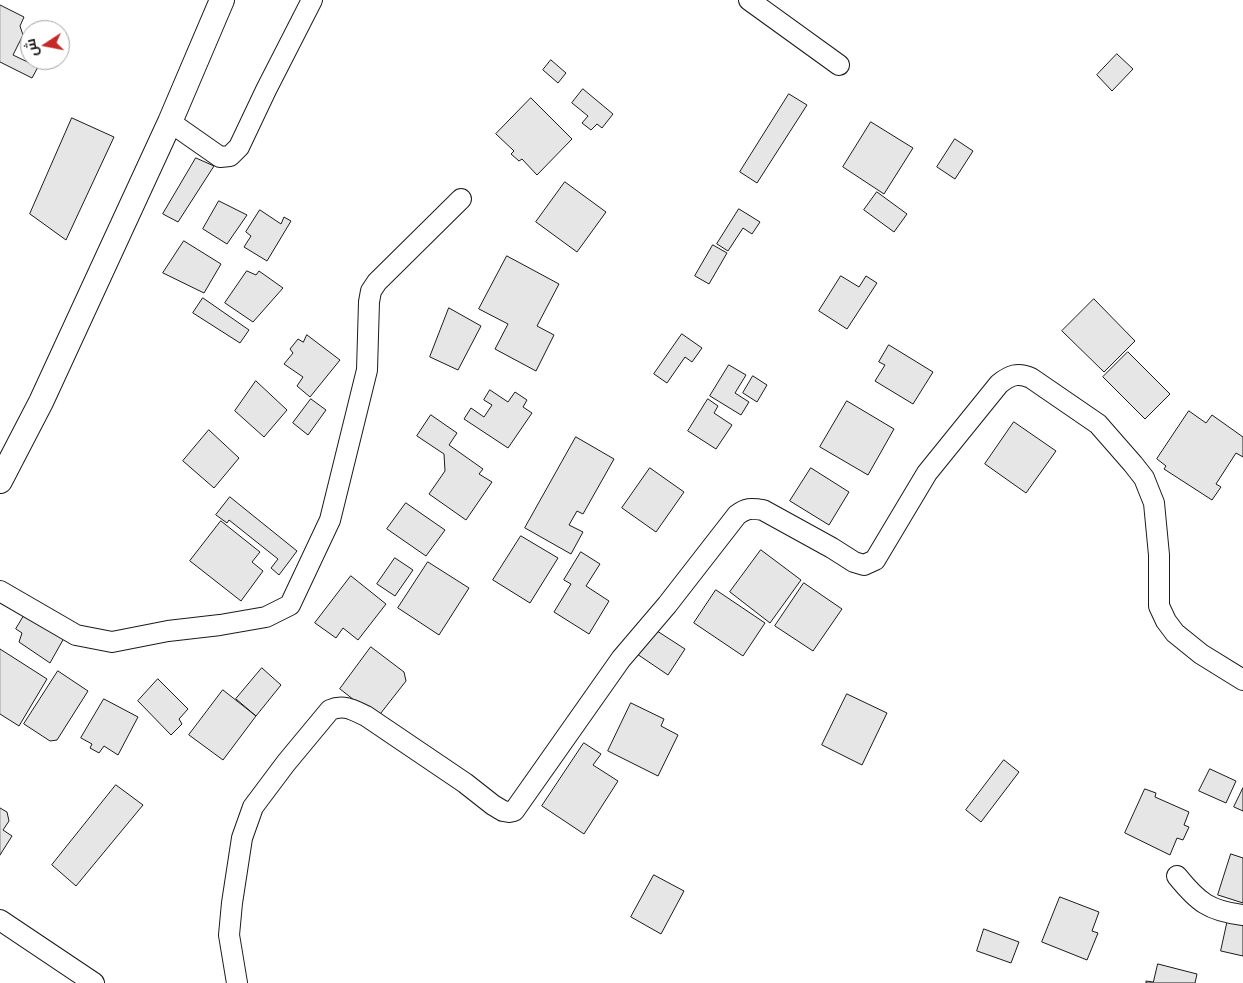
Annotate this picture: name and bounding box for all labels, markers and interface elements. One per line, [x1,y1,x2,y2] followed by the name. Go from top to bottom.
[20,20,70,70] north arrow
[22,37,41,58] text: ش

